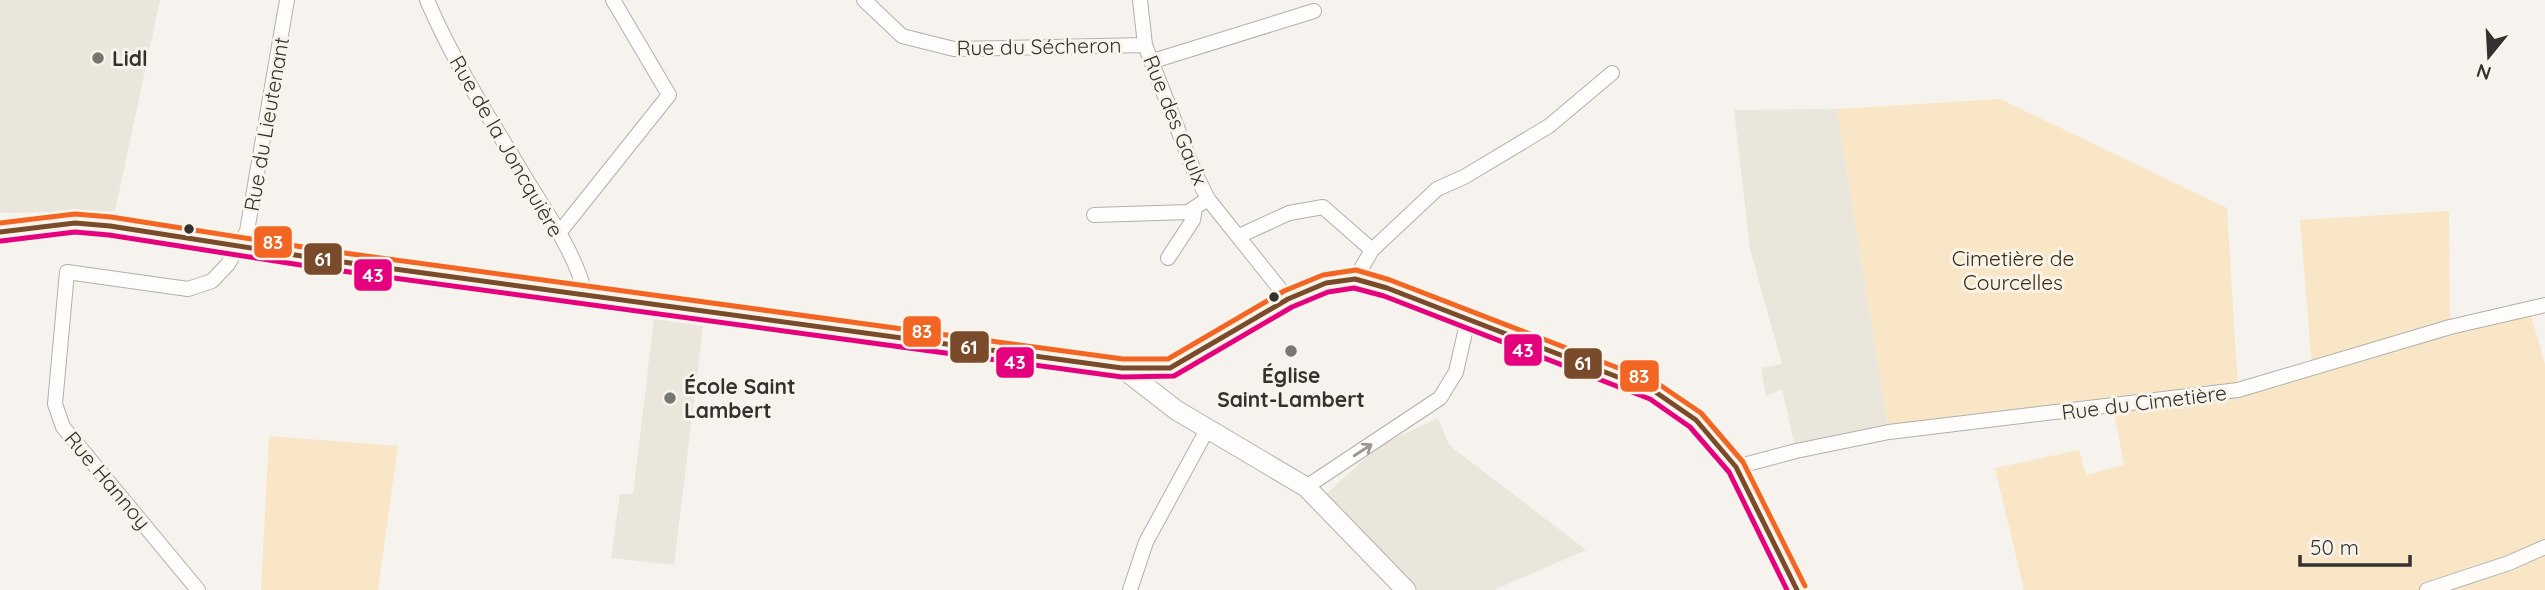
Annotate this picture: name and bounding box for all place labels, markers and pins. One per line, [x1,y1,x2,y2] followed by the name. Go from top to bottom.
[112,45,148,71] place label: Lidl
[90,50,106,66] marker: Lidl
[182,222,196,236] unlabelled marker
[1267,290,1281,304] unlabelled marker
[1283,343,1299,359] marker: Église Saint-Lambert
[1217,362,1365,412] place label: Église Saint-Lambert
[684,373,796,423] place label: École Saint Lambert
[662,390,678,406] marker: École Saint Lambert

